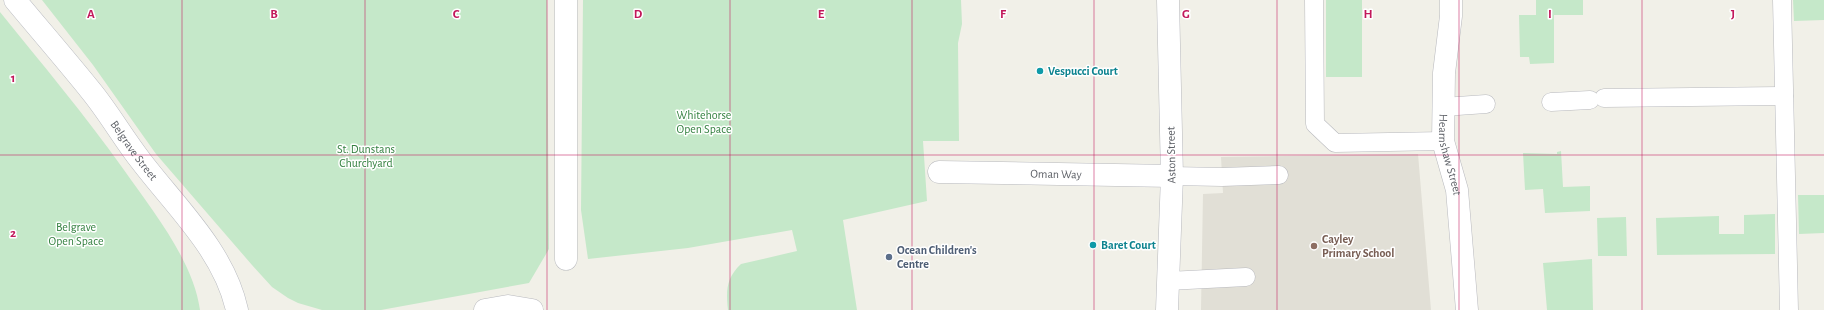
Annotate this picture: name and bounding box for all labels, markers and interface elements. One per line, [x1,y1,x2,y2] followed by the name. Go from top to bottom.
[87,8,95,21] text: A
[270,8,278,21] text: B
[453,8,460,21] text: C
[634,8,643,21] text: D
[818,8,825,21] text: E
[1000,8,1007,21] text: F
[1182,8,1190,21] text: G
[1363,8,1373,21] text: H
[1548,8,1552,21] text: I
[1731,8,1735,21] text: J
[1048,65,1118,77] place label: Vespucci Court
[1035,66,1045,76] marker: Vespucci Court
[11,72,15,85] text: 1
[677,109,731,135] park label: Whitehorse Open Space
[1437,114,1463,196] street label: Hearnshaw Street
[108,118,160,183] street label: Belgrave Street
[1164,126,1177,184] street label: Aston Street
[337,143,395,170] park label: St. Dunstans Churchyard
[1030,168,1082,181] street label: Oman Way
[49,221,103,247] park label: Belgrave Open Space
[10,227,16,240] text: 2
[1322,233,1394,260] place label: Cayley Primary School
[1101,239,1156,251] place label: Baret Court
[1088,240,1098,250] marker: Baret Court
[1309,241,1319,251] marker: Cayley Primary School
[897,244,977,270] place label: Ocean Children's Centre
[884,252,894,262] marker: Ocean Children's Centre

